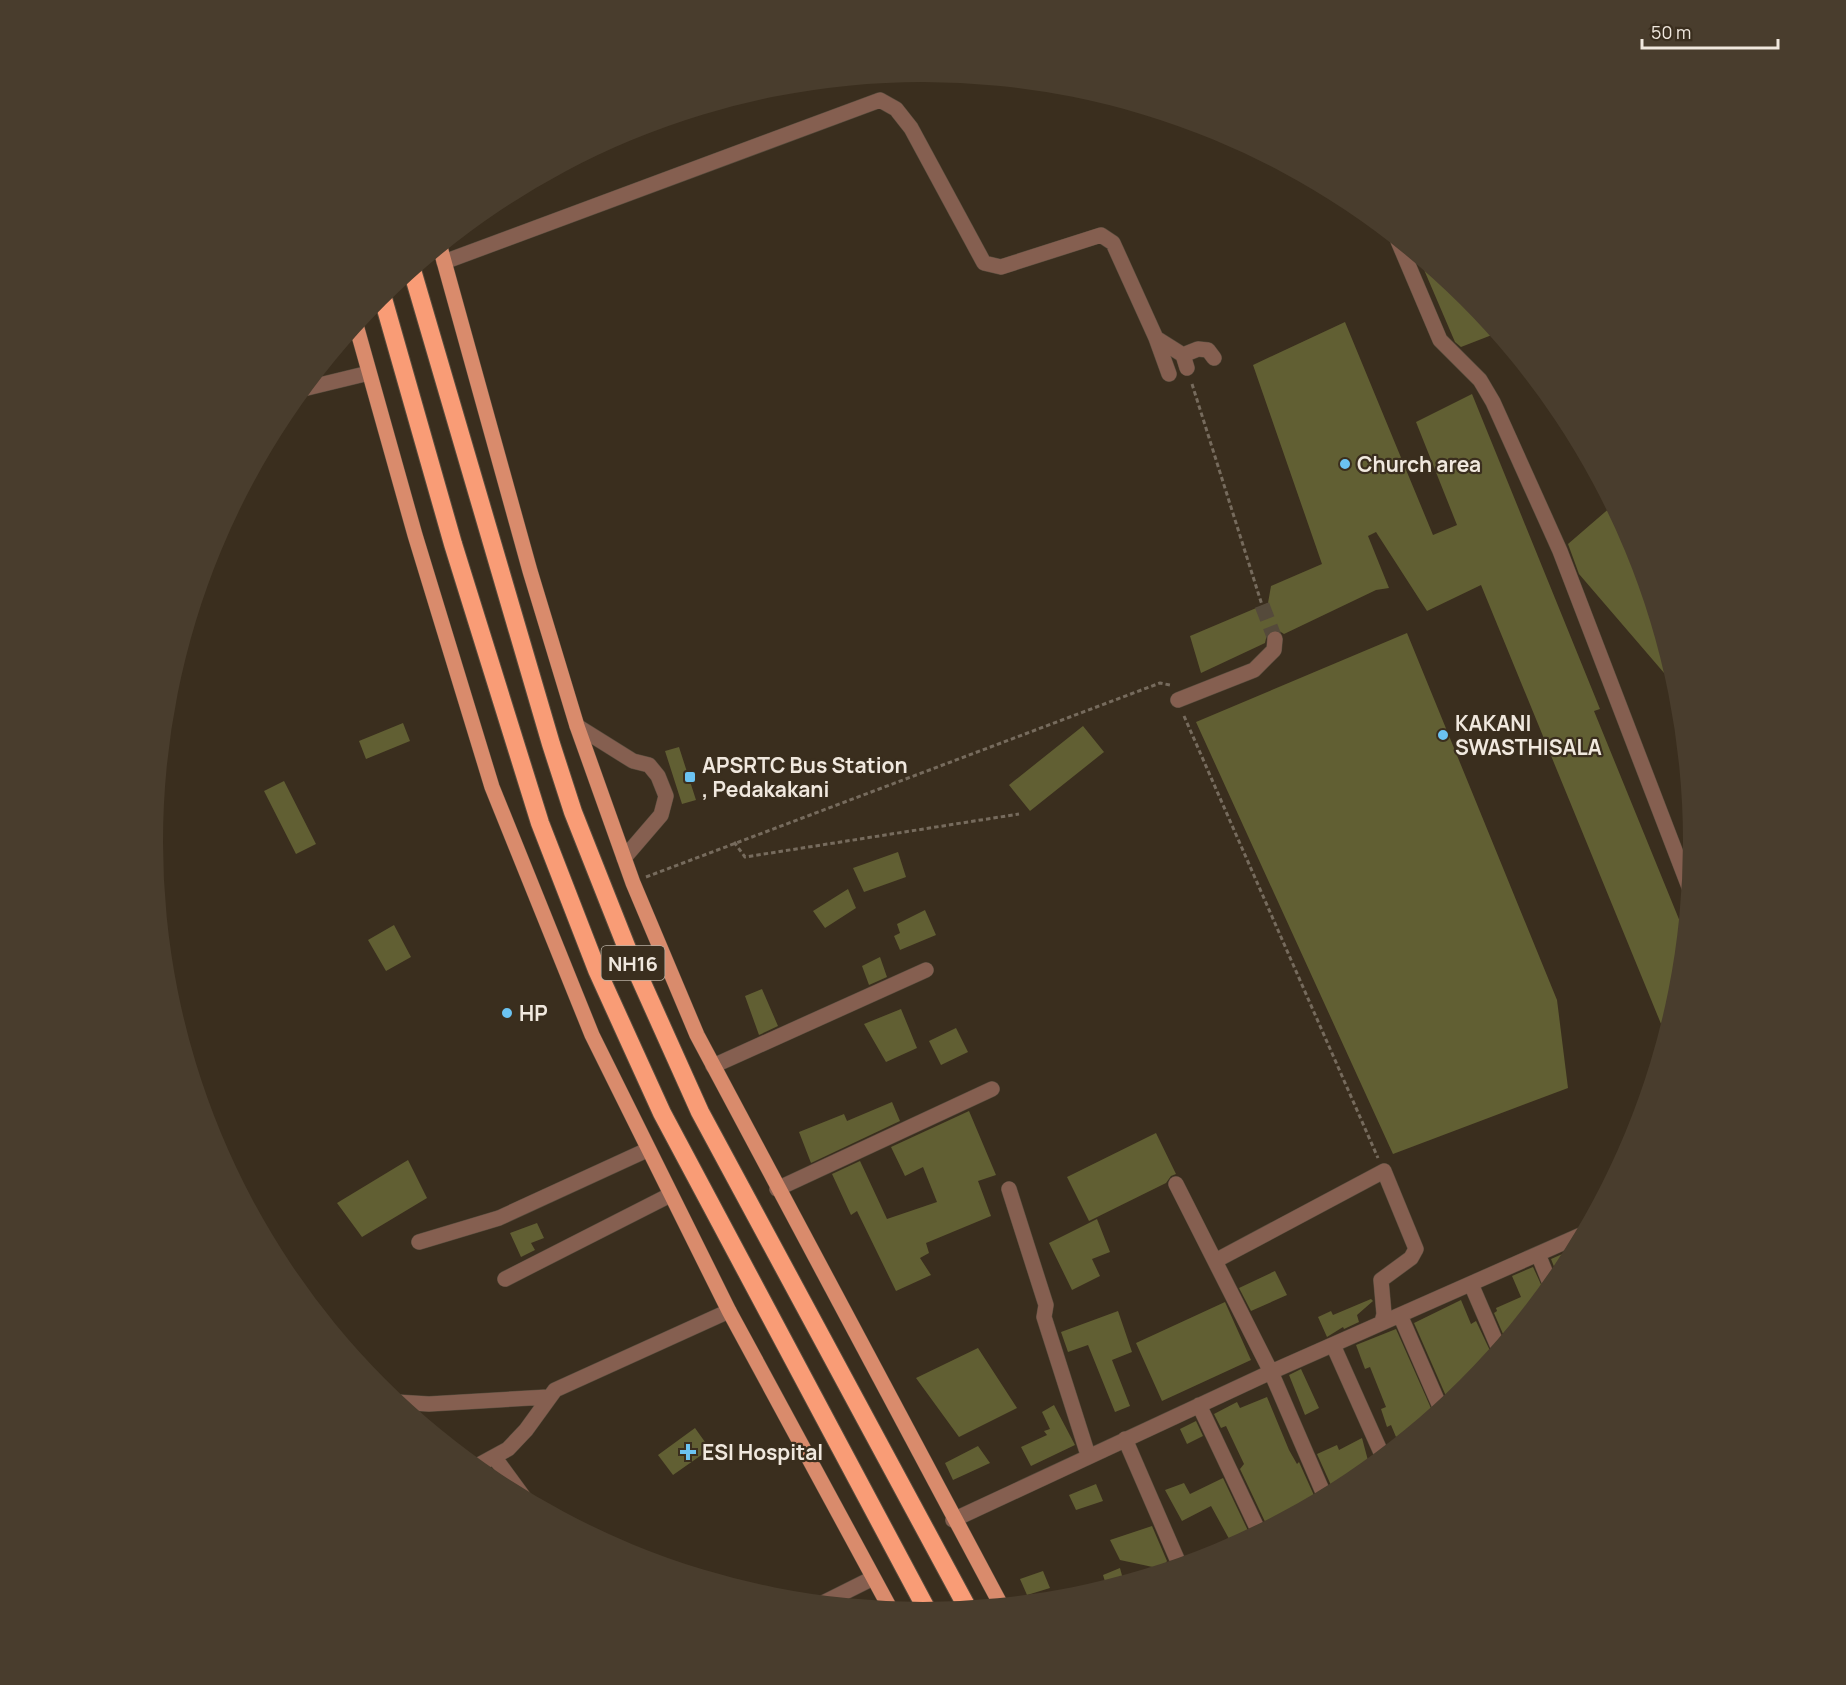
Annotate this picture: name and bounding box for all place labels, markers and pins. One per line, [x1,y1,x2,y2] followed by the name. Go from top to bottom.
[1357,450,1481,478] place label: Church area
[1338,457,1352,471] marker: Church area
[1455,709,1602,761] place label: KAKANI SWASTHISALA
[1436,728,1450,742] marker: KAKANI SWASTHISALA
[702,751,908,803] place label: APSRTC Bus Station , Pedakakani
[683,770,697,784] marker: APSRTC Bus Station , Pedakakani
[519,999,548,1027] place label: HP
[500,1006,514,1020] marker: HP
[702,1438,823,1466] place label: ESI Hospital
[679,1443,697,1461] marker: ESI Hospital

